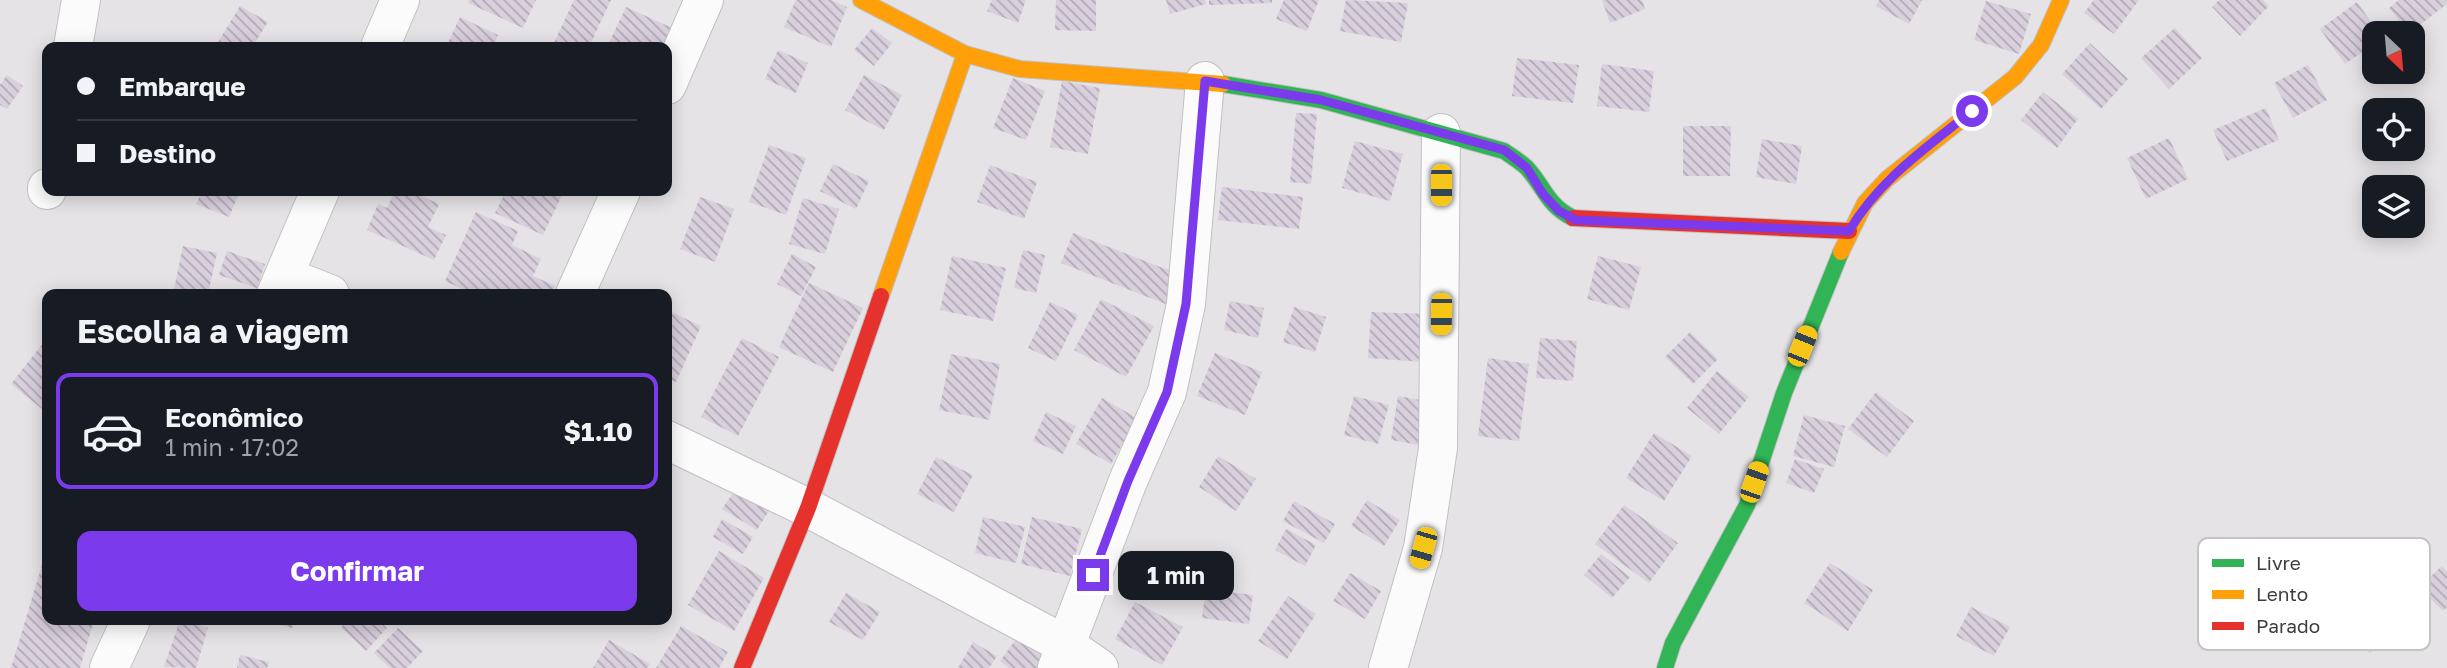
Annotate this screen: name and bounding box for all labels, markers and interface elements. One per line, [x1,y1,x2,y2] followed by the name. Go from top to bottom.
[2362,21,2426,84] north arrow
[2362,21,2425,238] map controls
[119,71,246,102] text: Embarque
[1956,95,1988,127] route start
[2362,98,2425,161] button: locate
[119,138,216,169] text: Destino
[1431,164,1452,206] car
[2362,175,2425,238] button: layers
[1431,293,1452,335] car
[77,312,349,350] text: Escolha a viagem
[1785,323,1820,369] car
[81,400,144,463] icon: car
[165,402,303,433] text: Econômico
[564,416,633,447] text: $1.10
[165,433,299,461] text: 1 min · 17:02
[1738,459,1771,505] car
[1408,525,1439,571] car
[77,531,637,611] button: Confirmar
[2198,538,2430,650] legend
[1118,550,1233,600] callout: 1 min
[2256,551,2301,574] text: Livre
[1077,559,1109,591] route end
[1147,561,1205,589] text: 1 min
[2256,582,2308,605] text: Lento
[2256,614,2320,637] text: Parado

